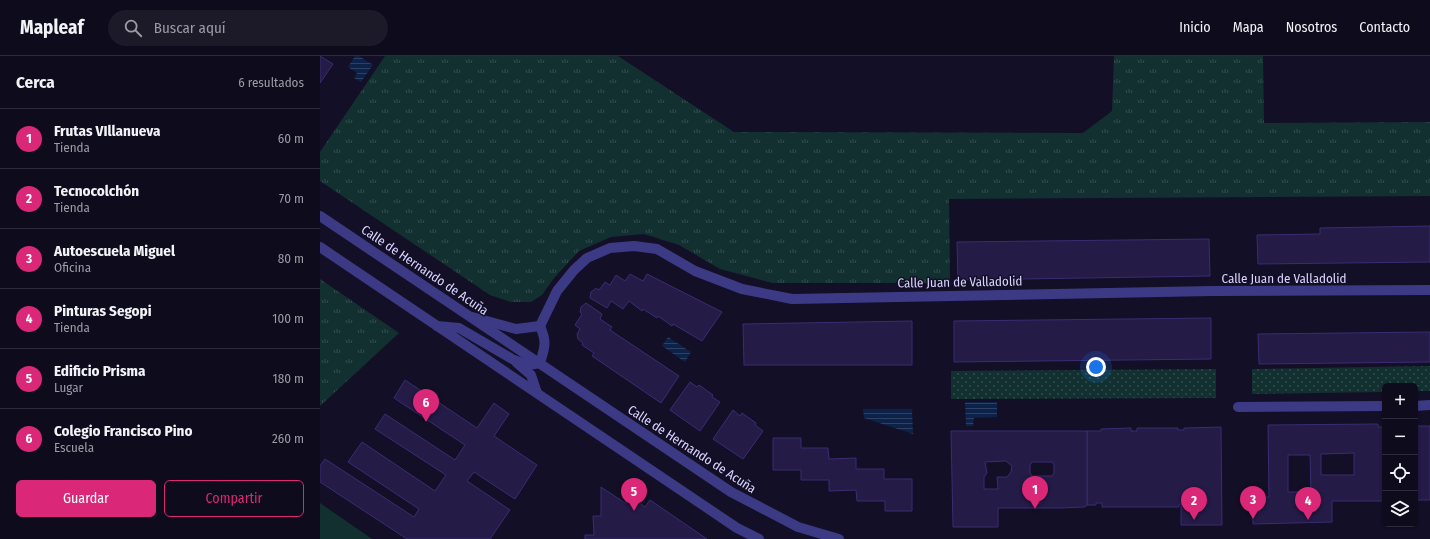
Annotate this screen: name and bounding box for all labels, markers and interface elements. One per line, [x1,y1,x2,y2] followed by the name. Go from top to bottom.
[108,10,388,46] search box
[20,16,84,39] text: Mapleaf
[122,17,144,39] icon: search
[154,19,226,37] text: Buscar aquí
[1179,19,1211,36] text: Inicio
[1233,19,1264,36] text: Mapa
[1286,19,1337,36] text: Nosotros
[1359,19,1410,36] text: Contacto
[16,72,55,93] text: Cerca
[238,75,304,90] text: 6 resultados
[54,122,160,140] text: Frutas VIllanueva
[26,131,32,146] text: 1
[278,131,304,146] text: 60 m
[54,140,90,155] text: Tienda
[54,182,139,200] text: Tecnocolchón
[26,191,32,206] text: 2
[279,191,304,206] text: 70 m
[54,200,90,215] text: Tienda
[359,222,491,318] street label: Calle de Hernando de Acuña
[54,242,175,260] text: Autoescuela Miguel
[26,251,32,266] text: 3
[278,251,304,266] text: 80 m
[54,260,91,275] text: Oficina
[1221,271,1347,286] street label: Calle Juan de Valladolid
[897,273,1023,291] street label: Calle Juan de Valladolid
[54,302,152,320] text: Pinturas Segopi
[26,311,32,326] text: 4
[272,311,304,326] text: 100 m
[54,320,90,335] text: Tienda
[1086,357,1106,377] your location
[54,362,145,380] text: Edificio Prisma
[26,371,32,386] text: 5
[273,371,304,386] text: 180 m
[54,380,83,395] text: Lugar
[1382,383,1418,527] map controls
[1382,383,1418,419] button: +
[413,389,439,422] pin: 6
[625,402,759,496] street label: Calle de Hernando de Acuña
[1382,419,1418,455] button: −
[54,422,192,440] text: Colegio Francisco Pino
[26,431,32,446] text: 6
[272,431,304,446] text: 260 m
[54,440,94,455] text: Escuela
[1382,455,1418,491] button: locate
[1022,476,1048,509] pin: 1
[621,478,647,511] pin: 5
[16,480,156,517] button: Guardar
[164,480,304,517] button: Compartir
[1240,486,1266,519] pin: 3
[1181,487,1207,520] pin: 2
[1295,487,1321,520] pin: 4
[1382,491,1418,527] button: layers

